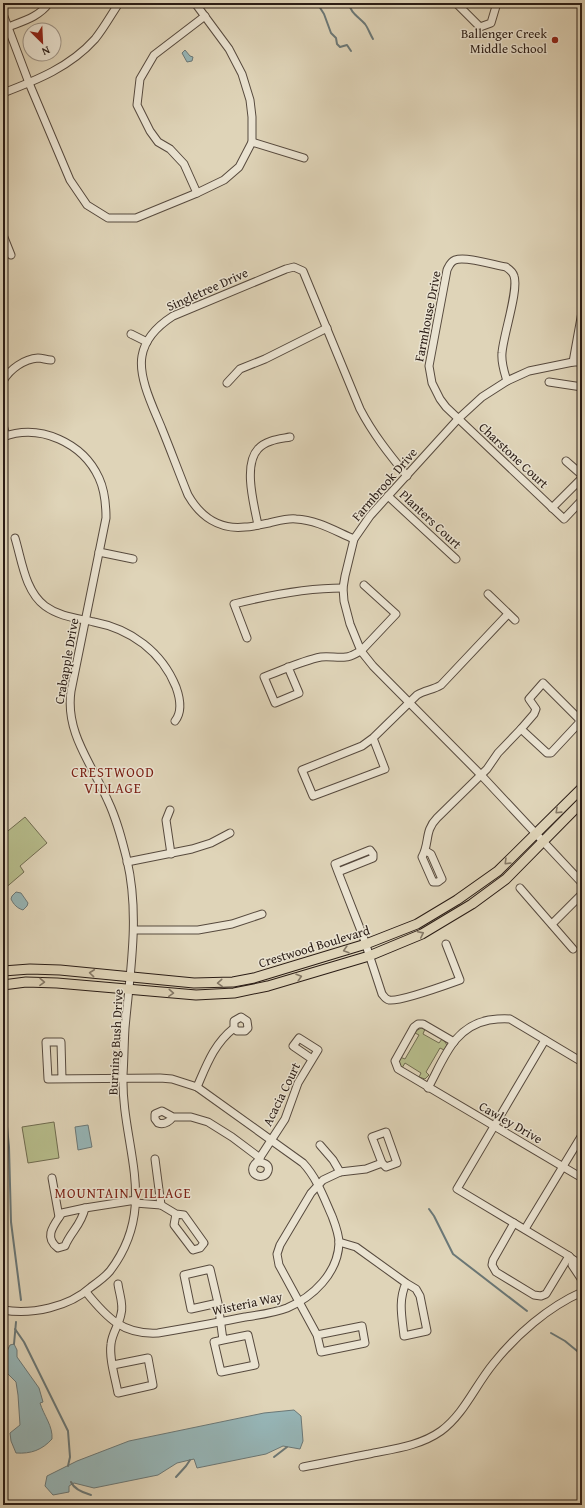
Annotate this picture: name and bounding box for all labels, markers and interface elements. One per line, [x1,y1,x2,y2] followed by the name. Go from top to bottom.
[22,22,62,62] north arrow
[461,24,547,58] place label: Ballenger Creek Middle School
[550,35,560,45] marker: Ballenger Creek Middle School
[39,42,53,60] text: N
[163,263,251,316] street label: Singletree Drive
[409,269,446,363] street label: Farmhouse Drive
[475,418,553,493] street label: Charstone Court
[347,443,422,525] street label: Farmbrook Drive
[395,486,466,553] street label: Planters Court
[50,617,83,706] street label: Crabapple Drive
[71,762,155,798] district label: CRESTWOOD VILLAGE
[555,806,563,814] one-way arrow
[504,857,512,865] one-way arrow
[256,920,372,972] street label: Crestwood Boulevard
[417,931,425,938] one-way arrow
[343,945,350,954] one-way arrow
[89,969,96,978] one-way arrow
[295,973,302,982] one-way arrow
[39,978,45,986] one-way arrow
[217,978,223,987] one-way arrow
[103,988,128,1096] street label: Burning Bush Drive
[168,989,174,998] one-way arrow
[258,1059,305,1129] street label: Acacia Court
[475,1097,546,1148] street label: Cawley Drive
[54,1183,192,1203] district label: MOUNTAIN VILLAGE
[210,1287,285,1320] street label: Wisteria Way

